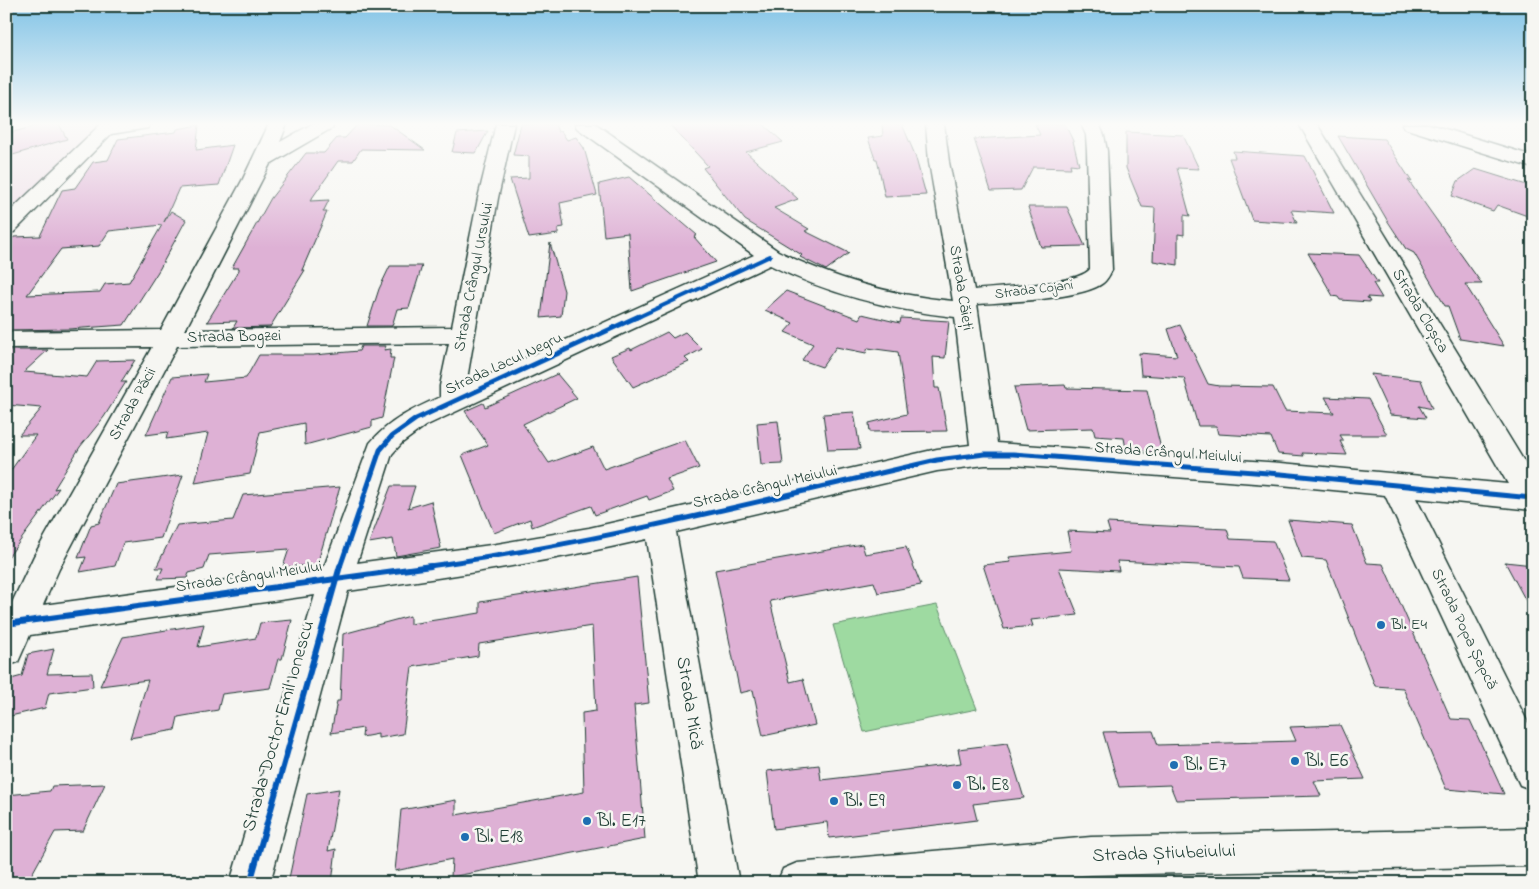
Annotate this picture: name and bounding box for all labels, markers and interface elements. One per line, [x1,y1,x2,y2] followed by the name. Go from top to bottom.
[448,200,500,353] street label: Strada Crângul Ursului
[942,244,980,332] street label: Strada Căieți
[1385,264,1455,358] street label: Strada Cloșca
[994,275,1074,305] street label: Strada Cojani
[187,324,281,350] street label: Strada Bogzei
[441,326,567,402] street label: Strada Lacul Negru
[103,363,163,445] street label: Strada Păcii
[1093,436,1243,470] street label: Strada Crângul Meiului
[690,459,840,515] street label: Strada Crângul Meiului
[174,555,324,599] street label: Strada Crângul Meiului
[1424,565,1504,693] street label: Strada Popa Șapcă
[1390,613,1427,637] place label: Bl. E4
[236,617,322,835] street label: Strada Doctor Emil Ionescu
[1375,619,1387,631] marker: Bl. E4
[668,655,710,752] street label: Strada Mică
[1304,748,1348,775] place label: Bl. E6
[1183,752,1227,779] place label: Bl. E7
[1289,755,1301,767] marker: Bl. E6
[1168,759,1180,771] marker: Bl. E7
[966,772,1009,799] place label: Bl. E8
[951,779,963,791] marker: Bl. E8
[843,788,885,815] place label: Bl. E9
[828,795,840,807] marker: Bl. E9
[596,808,646,835] place label: Bl. E17
[581,815,593,827] marker: Bl. E17
[474,824,523,851] place label: Bl. E18
[459,831,471,843] marker: Bl. E18
[1092,838,1236,870] street label: Strada Știubeiului

